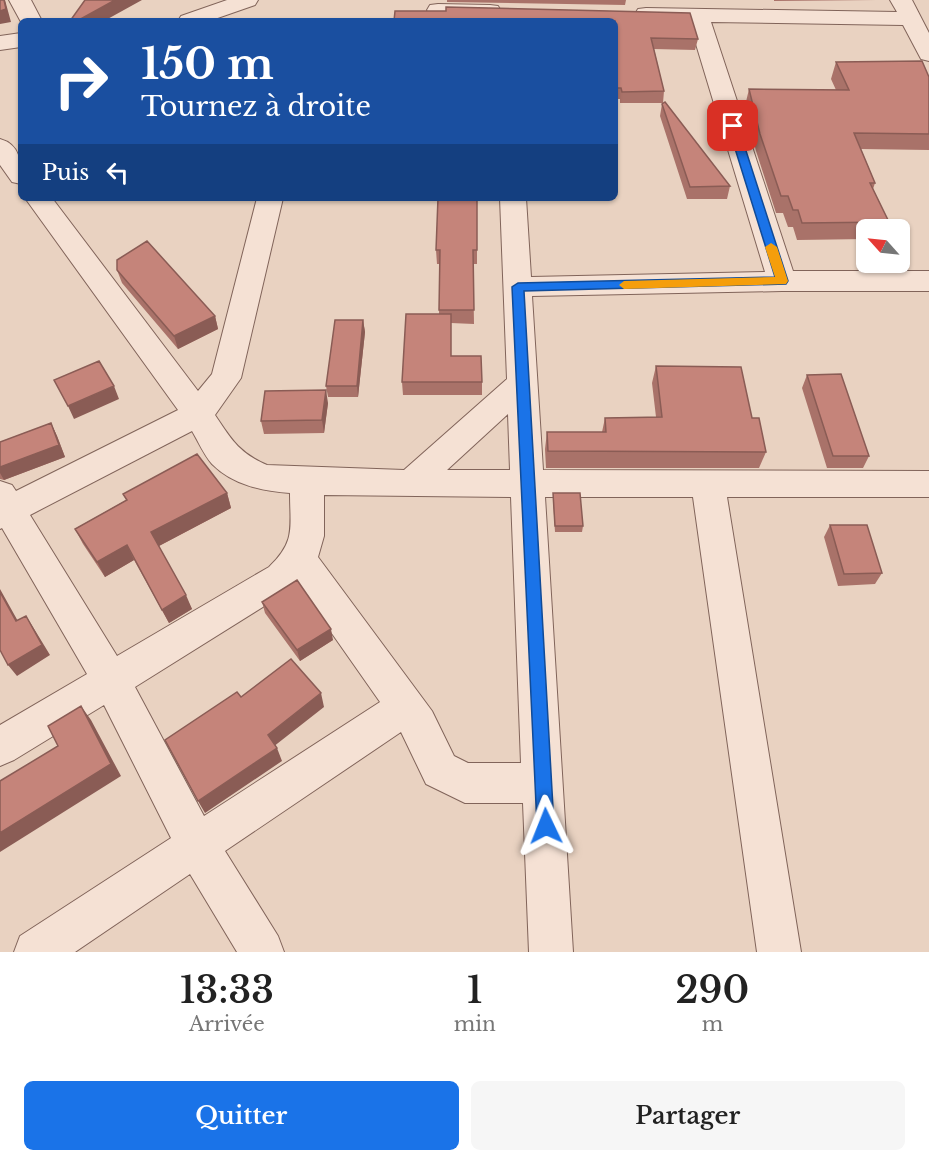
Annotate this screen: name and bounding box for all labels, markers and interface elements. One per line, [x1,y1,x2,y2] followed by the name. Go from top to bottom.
[141,38,274,90] text: 150 m
[42,42,120,120] icon: right
[141,90,371,123] text: Tournez à droite
[707,100,758,151] pin
[716,109,749,142] icon: arrive
[101,156,134,189] icon: left
[42,159,89,186] text: Puis
[856,219,910,273] north arrow
[856,219,910,273] map controls
[514,794,578,858] position arrow
[180,968,274,1013] text: 13:33
[467,968,483,1013] text: 1
[676,968,749,1013] text: 290
[189,1012,265,1036] text: Arrivée
[454,1012,496,1036] text: min
[702,1012,723,1036] text: m
[24,1081,459,1150] button: Quitter
[471,1081,905,1150] button: Partager

